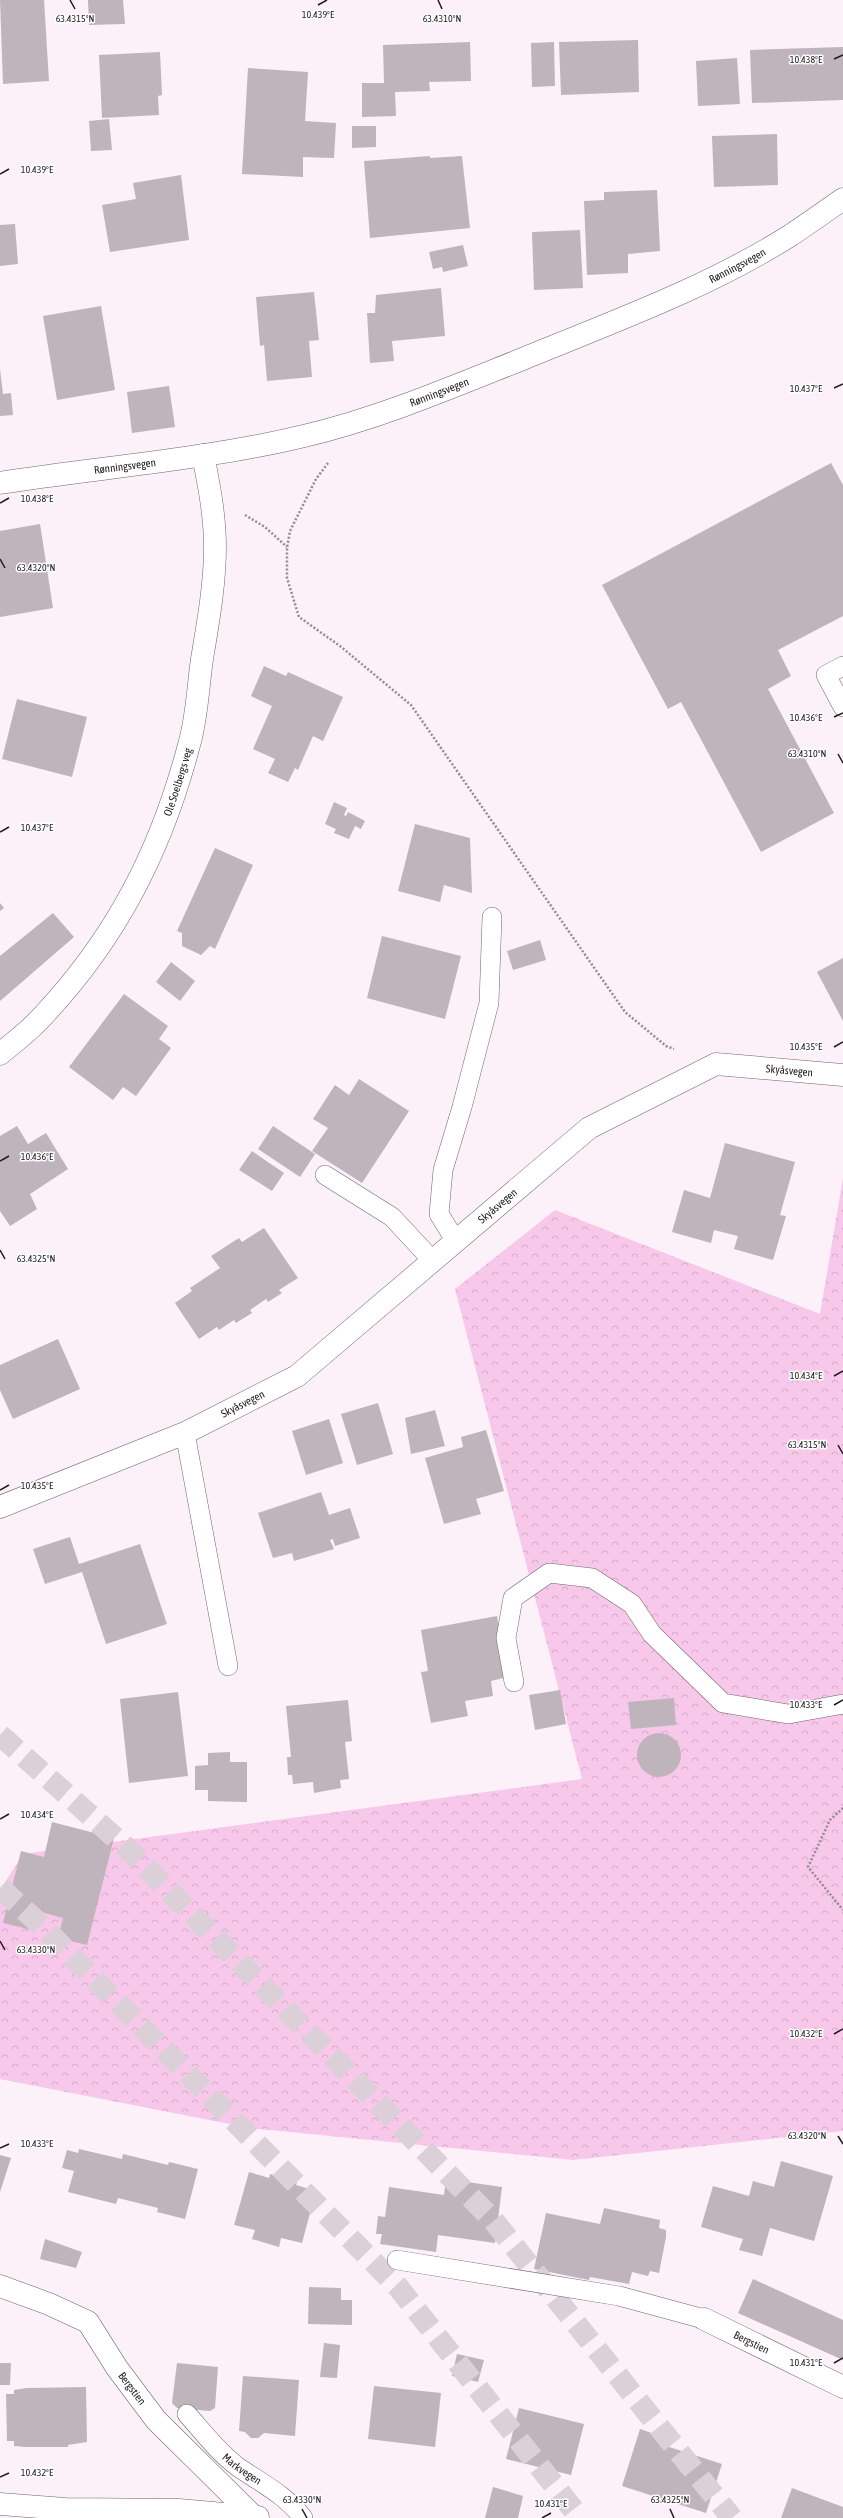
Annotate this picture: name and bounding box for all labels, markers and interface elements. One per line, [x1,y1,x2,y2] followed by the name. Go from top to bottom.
[302,9,335,20] text: 10.439°E
[56,13,94,24] text: 63.4315°N
[423,13,461,24] text: 63.4310°N
[790,54,823,65] text: 10.438°E
[21,164,54,175] text: 10.439°E
[707,246,768,285] street label: Rønningsvegen
[408,375,470,409] street label: Rønningsvegen
[790,383,823,394] text: 10.437°E
[93,456,156,476] street label: Rønningsvegen
[21,493,54,504] text: 10.438°E
[17,562,55,573] text: 63.4320°N
[790,712,823,723] text: 10.436°E
[161,746,194,818] street label: Ole Soelbergs veg
[788,748,826,759] text: 63.4310°N
[21,822,54,833] text: 10.437°E
[790,1041,823,1052] text: 10.435°E
[765,1062,814,1078] street label: Skyåsvegen
[21,1151,54,1162] text: 10.436°E
[476,1186,519,1226] street label: Skyåsvegen
[17,1253,55,1264] text: 63.4325°N
[790,1370,823,1381] text: 10.434°E
[219,1388,266,1420] street label: Skyåsvegen
[788,1439,826,1450] text: 63.4315°N
[21,1480,54,1491] text: 10.435°E
[790,1699,823,1710] text: 10.433°E
[21,1809,54,1820] text: 10.434°E
[17,1944,55,1955] text: 63.4330°N
[790,2028,823,2039] text: 10.432°E
[788,2130,826,2141] text: 63.4320°N
[21,2138,54,2149] text: 10.433°E
[732,2329,771,2356] street label: Bergstien
[790,2357,823,2368] text: 10.431°E
[116,2370,148,2407] street label: Bergstien
[220,2451,264,2487] street label: Markvegen
[21,2467,54,2478] text: 10.432°E
[283,2494,321,2505] text: 63.4330°N
[651,2494,689,2505] text: 63.4325°N
[535,2498,568,2509] text: 10.431°E

